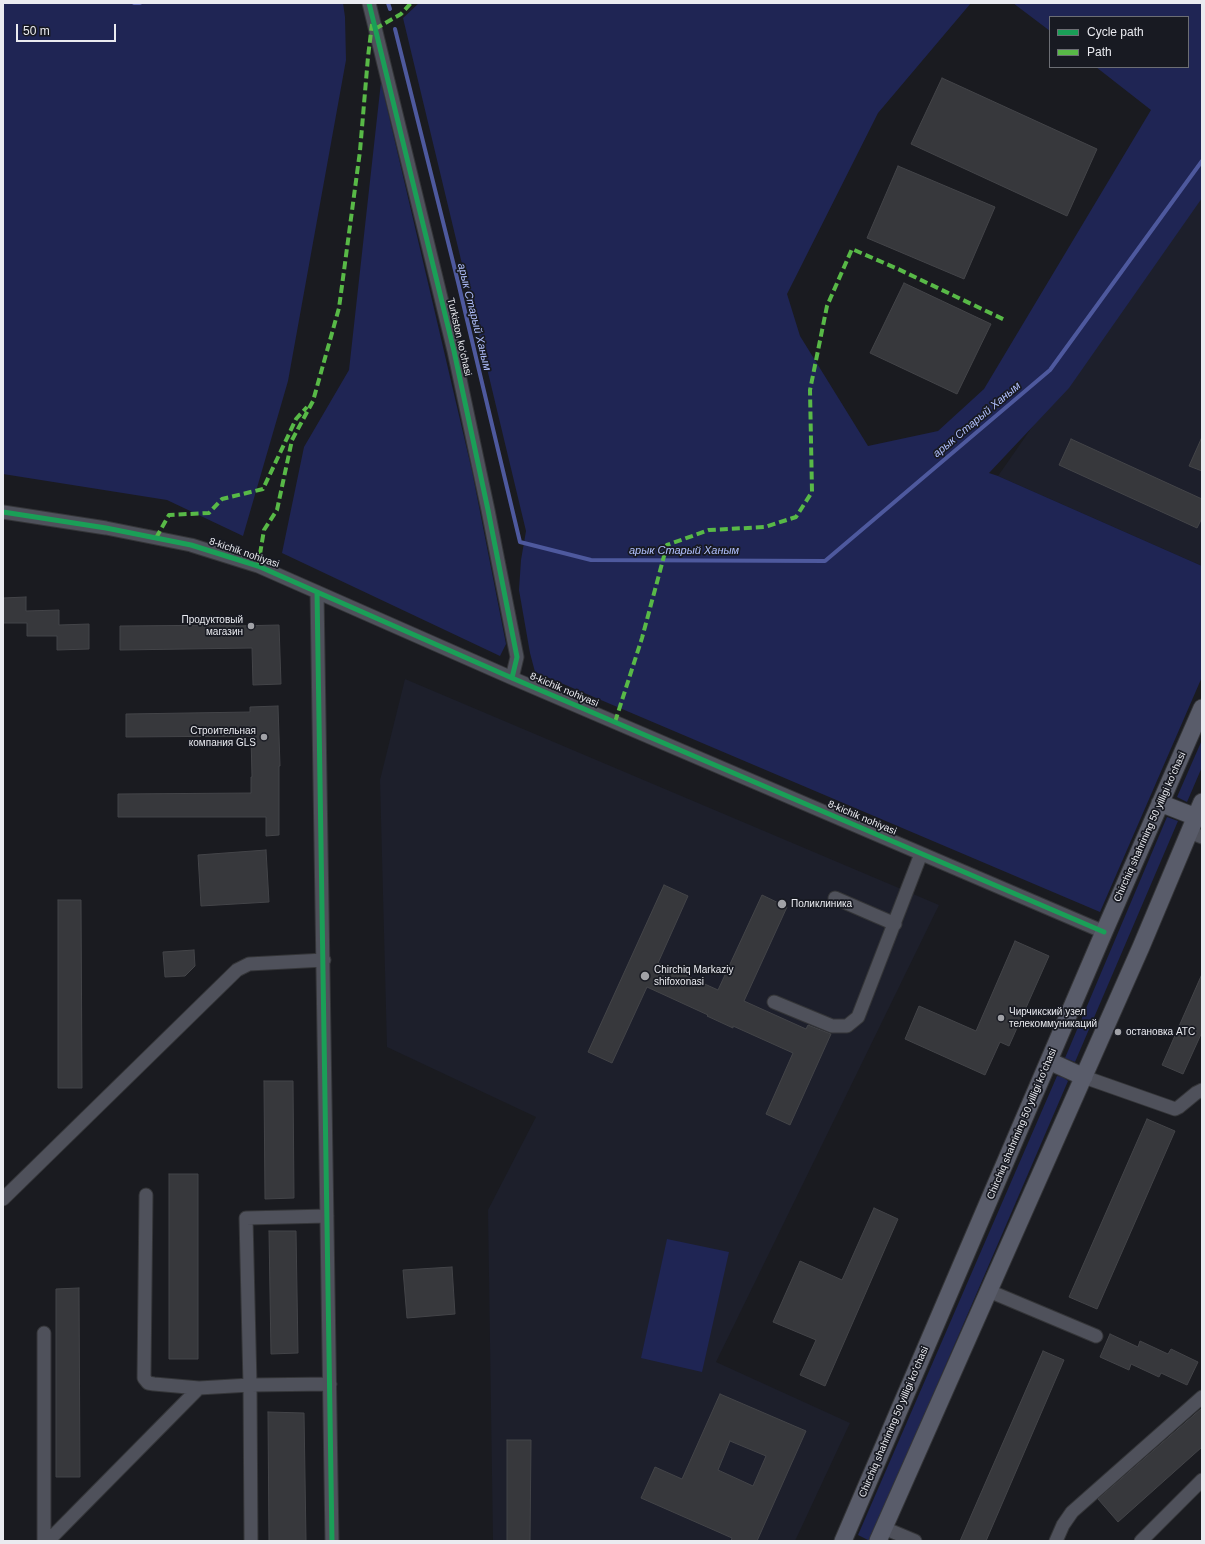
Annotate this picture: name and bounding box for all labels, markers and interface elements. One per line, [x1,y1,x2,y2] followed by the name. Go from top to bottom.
[18,16,118,42] scale bar
[1049,16,1189,68] legend
[23,24,50,38] text: 50 m
[1087,25,1144,39] text: Cycle path
[1087,45,1112,59] text: Path
[454,262,494,372] water label: арык Старый Ханым
[444,297,474,377] street label: Turkiston ko‘chasi
[931,380,1023,460] water label: арык Старый Ханым
[207,535,281,571] street label: 8-kichik nohiyasi
[629,544,739,558] water label: арык Старый Ханым
[181,614,243,638] place label: Продуктовый магазин
[246,621,256,631] marker: Продуктовый магазин
[528,670,600,710] street label: 8-kichik nohiyasi
[189,725,256,748] place label: Строительная компания GLS
[259,732,269,742] marker: Строительная компания GLS
[1111,750,1189,904] street label: Chirchiq shahrining 50 yilligi koʻchasi
[826,798,898,838] street label: 8-kichik nohiyasi
[776,898,788,910] marker: Поликлиника
[791,898,852,910] place label: Поликлиника
[654,964,733,988] place label: Chirchiq Markaziy shifoxonasi
[639,970,651,982] marker: Chirchiq Markaziy shifoxonasi
[1009,1006,1097,1030] place label: Чирчикский узел телекоммуникаций
[996,1013,1006,1023] marker: Чирчикский узел телекоммуникаций
[1126,1026,1195,1038] place label: остановка АТС
[1113,1027,1123,1037] marker: остановка АТС
[985,1047,1059,1201] street label: Chirchiq shahrining 50 yilligi koʻchasi
[857,1345,931,1499] street label: Chirchiq shahrining 50 yilligi koʻchasi

